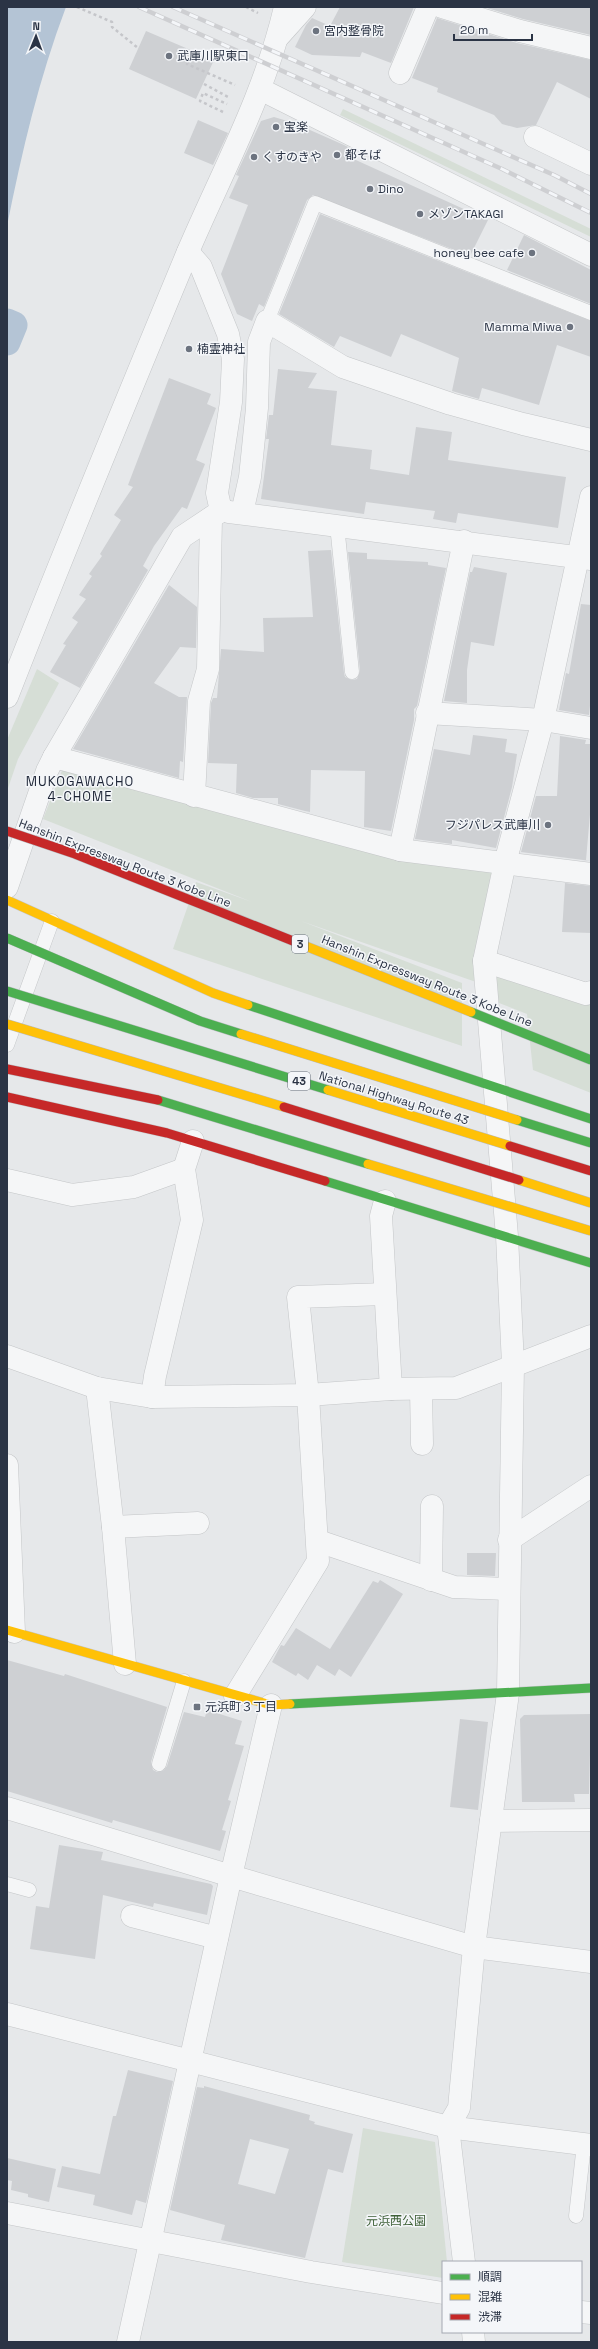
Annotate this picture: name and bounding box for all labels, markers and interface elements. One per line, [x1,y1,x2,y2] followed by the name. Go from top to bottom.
[16,16,56,56] north arrow
[454,16,532,42] scale bar
[32,19,40,33] text: N
[460,22,488,38] text: 20 m
[324,23,384,39] place label: 宮内整骨院
[311,26,321,36] marker: 宮内整骨院
[177,48,249,64] place label: 武庫川駅東口
[164,51,174,61] marker: 武庫川駅東口
[284,119,308,135] place label: 宝楽
[271,122,281,132] marker: 宝楽
[345,147,381,163] place label: 都そば
[262,149,322,165] place label: くすのきや
[332,150,342,160] marker: 都そば
[249,152,259,162] marker: くすのきや
[378,181,404,197] place label: Dino
[365,184,375,194] marker: Dino
[428,206,503,222] place label: メゾンTAKAGI
[415,209,425,219] marker: メゾンTAKAGI
[434,245,524,261] place label: honey bee cafe
[527,248,537,258] marker: honey bee cafe
[484,319,562,335] place label: Mamma Miwa
[565,322,575,332] marker: Mamma Miwa
[197,341,245,357] place label: 楠霊神社
[184,344,194,354] marker: 楠霊神社
[26,773,134,805] district label: MUKOGAWACHO 4-CHOME
[17,815,233,911] street label: Hanshin Expressway Route 3 Kobe Line
[445,817,540,833] place label: フジパレス武庫川
[543,820,553,830] marker: フジパレス武庫川
[319,931,535,1031] street label: Hanshin Expressway Route 3 Kobe Line
[292,935,308,953] road number: 3
[317,1068,471,1128] street label: National Highway Route 43
[288,1072,310,1090] road number: 43
[205,1699,277,1715] place label: 元浜町３丁目
[192,1702,202,1712] marker: 元浜町３丁目
[366,2213,426,2229] park label: 元浜西公園
[442,2261,582,2333] legend
[478,2269,502,2285] text: 順調
[478,2289,502,2305] text: 混雑
[478,2309,502,2325] text: 渋滞

